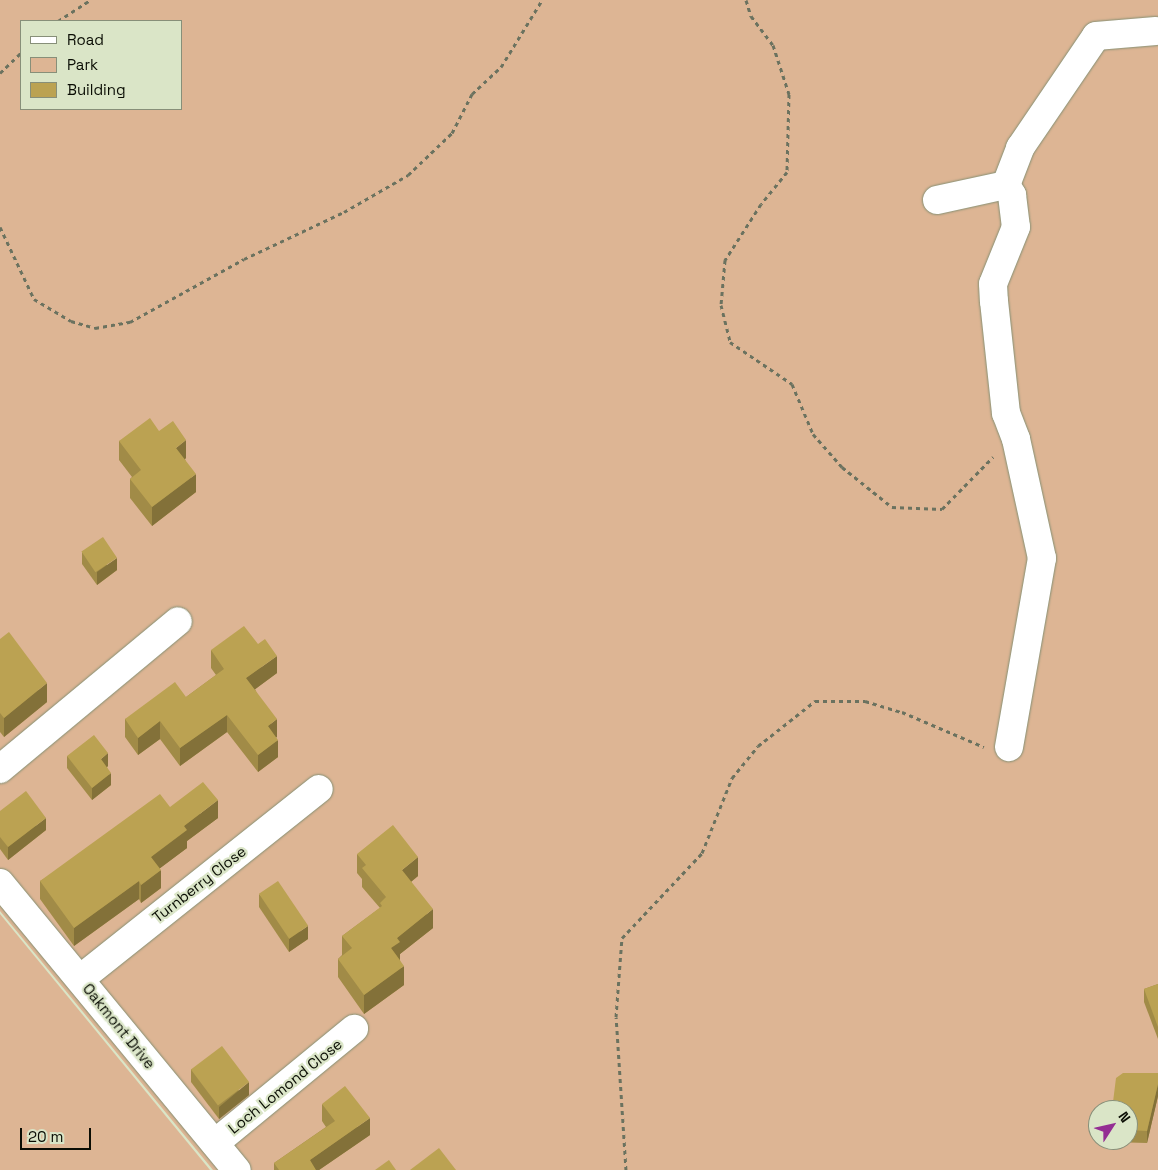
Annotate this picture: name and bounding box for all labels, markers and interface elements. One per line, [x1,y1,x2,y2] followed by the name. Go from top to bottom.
[20,20,182,110] legend
[67,30,104,49] text: Road
[67,55,98,74] text: Park
[67,80,126,99] text: Building
[149,842,249,926] street label: Turnberry Close
[79,980,159,1072] street label: Oakmont Drive
[225,1035,345,1137] street label: Loch Lomond Close
[1088,1100,1138,1150] north arrow
[1114,1108,1135,1126] text: N
[22,1118,94,1150] scale bar
[28,1127,63,1146] text: 20 m

